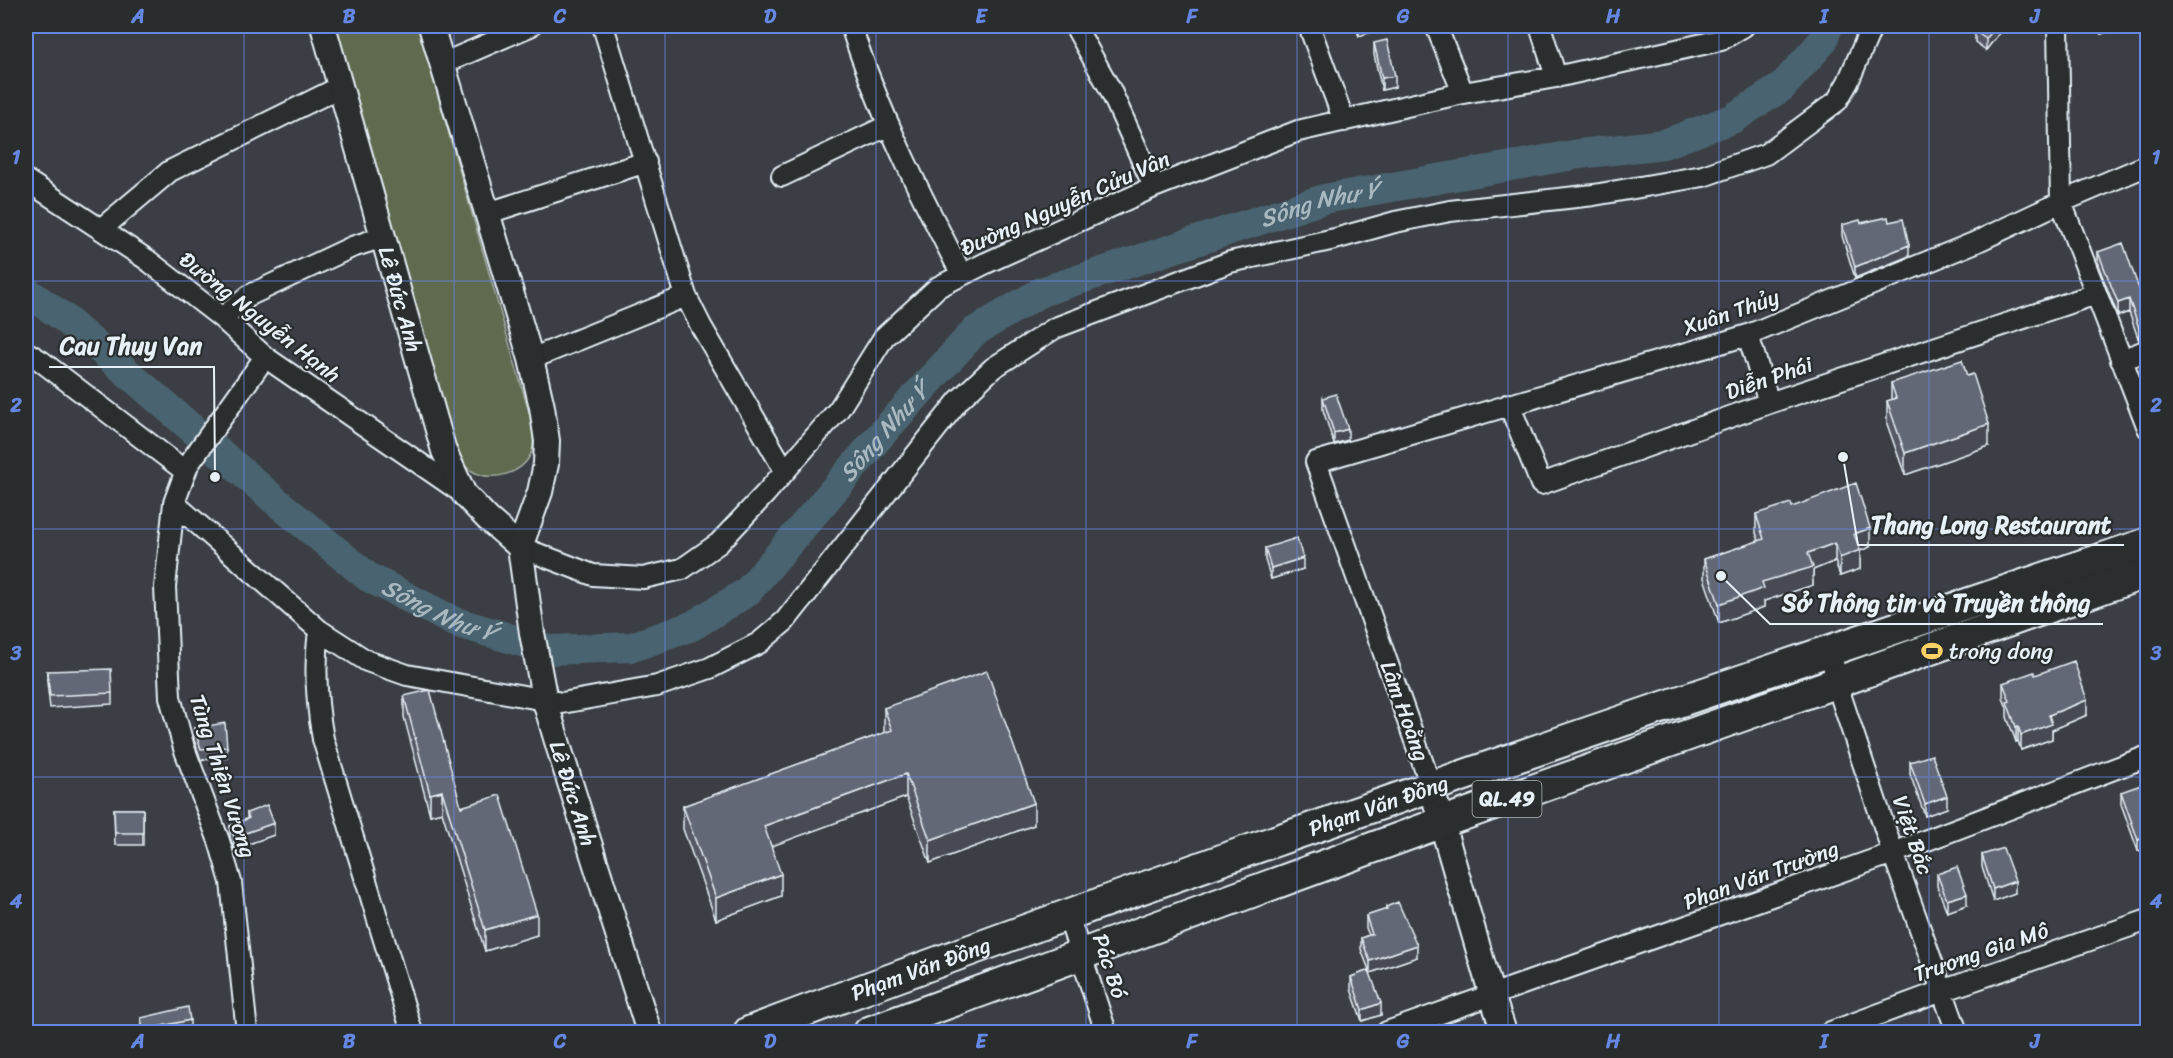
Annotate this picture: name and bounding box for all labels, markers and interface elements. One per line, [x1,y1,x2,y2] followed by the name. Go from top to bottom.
[130,0,145,34] text: A
[343,0,356,34] text: B
[553,0,567,34] text: C
[764,0,777,34] text: D
[975,0,988,34] text: E
[1186,0,1199,34] text: F
[1396,0,1410,34] text: G
[1605,0,1621,34] text: H
[1819,0,1830,34] text: I
[2029,0,2041,34] text: J
[954,139,1176,267] street label: Đường Nguyễn Cửu Vân
[12,140,21,175] text: 1
[2152,140,2161,175] text: 1
[1254,168,1388,240] water label: Sông Như Ý
[170,241,350,393] street label: Đường Nguyễn Hạnh
[367,242,434,357] street label: Lê Đức Anh
[1677,277,1785,347] street label: Xuân Thủy
[49,325,214,367] callout: Cau Thuy Van
[59,325,202,367] text: Cau Thuy Van
[1720,345,1819,411] street label: Diễn Phái
[828,368,944,492] water label: Sông Như Ý
[9,388,22,423] text: 2
[2149,388,2162,423] text: 2
[1858,503,2124,545] callout: Thang Long Restaurant
[1871,504,2112,546] text: Thang Long Restaurant
[374,566,507,656] water label: Sông Như Ý
[1770,582,2103,624] callout: Sở Thông tin và Truyền thông
[1781,582,2090,624] text: Sở Thông tin và Truyền thông
[1949,632,2053,671] place label: trong dong
[10,636,22,671] text: 3
[2150,636,2162,671] text: 3
[1920,639,1944,663] sports icon: trong dong
[1369,655,1441,767] street label: Lâm Hoằng
[178,689,268,863] street label: Tùng Thiện Vương
[538,736,608,851] street label: Lê Đức Anh
[1303,763,1454,847] street label: Phạm Văn Đồng
[1472,781,1541,817] road number: QL.49
[1881,790,1945,880] street label: Việt Bắc
[1678,829,1844,921] street label: Phan Văn Trường
[9,884,23,919] text: 4
[2149,884,2163,919] text: 4
[1908,910,2055,993] street label: Trương Gia Mô
[845,925,996,1012] street label: Phạm Văn Đồng
[1081,928,1139,1004] street label: Pác Bó
[130,1024,145,1058] text: A
[343,1024,356,1058] text: B
[553,1024,567,1058] text: C
[764,1024,777,1058] text: D
[975,1024,988,1058] text: E
[1186,1024,1199,1058] text: F
[1396,1024,1410,1058] text: G
[1605,1024,1621,1058] text: H
[1819,1024,1830,1058] text: I
[2029,1024,2041,1058] text: J

